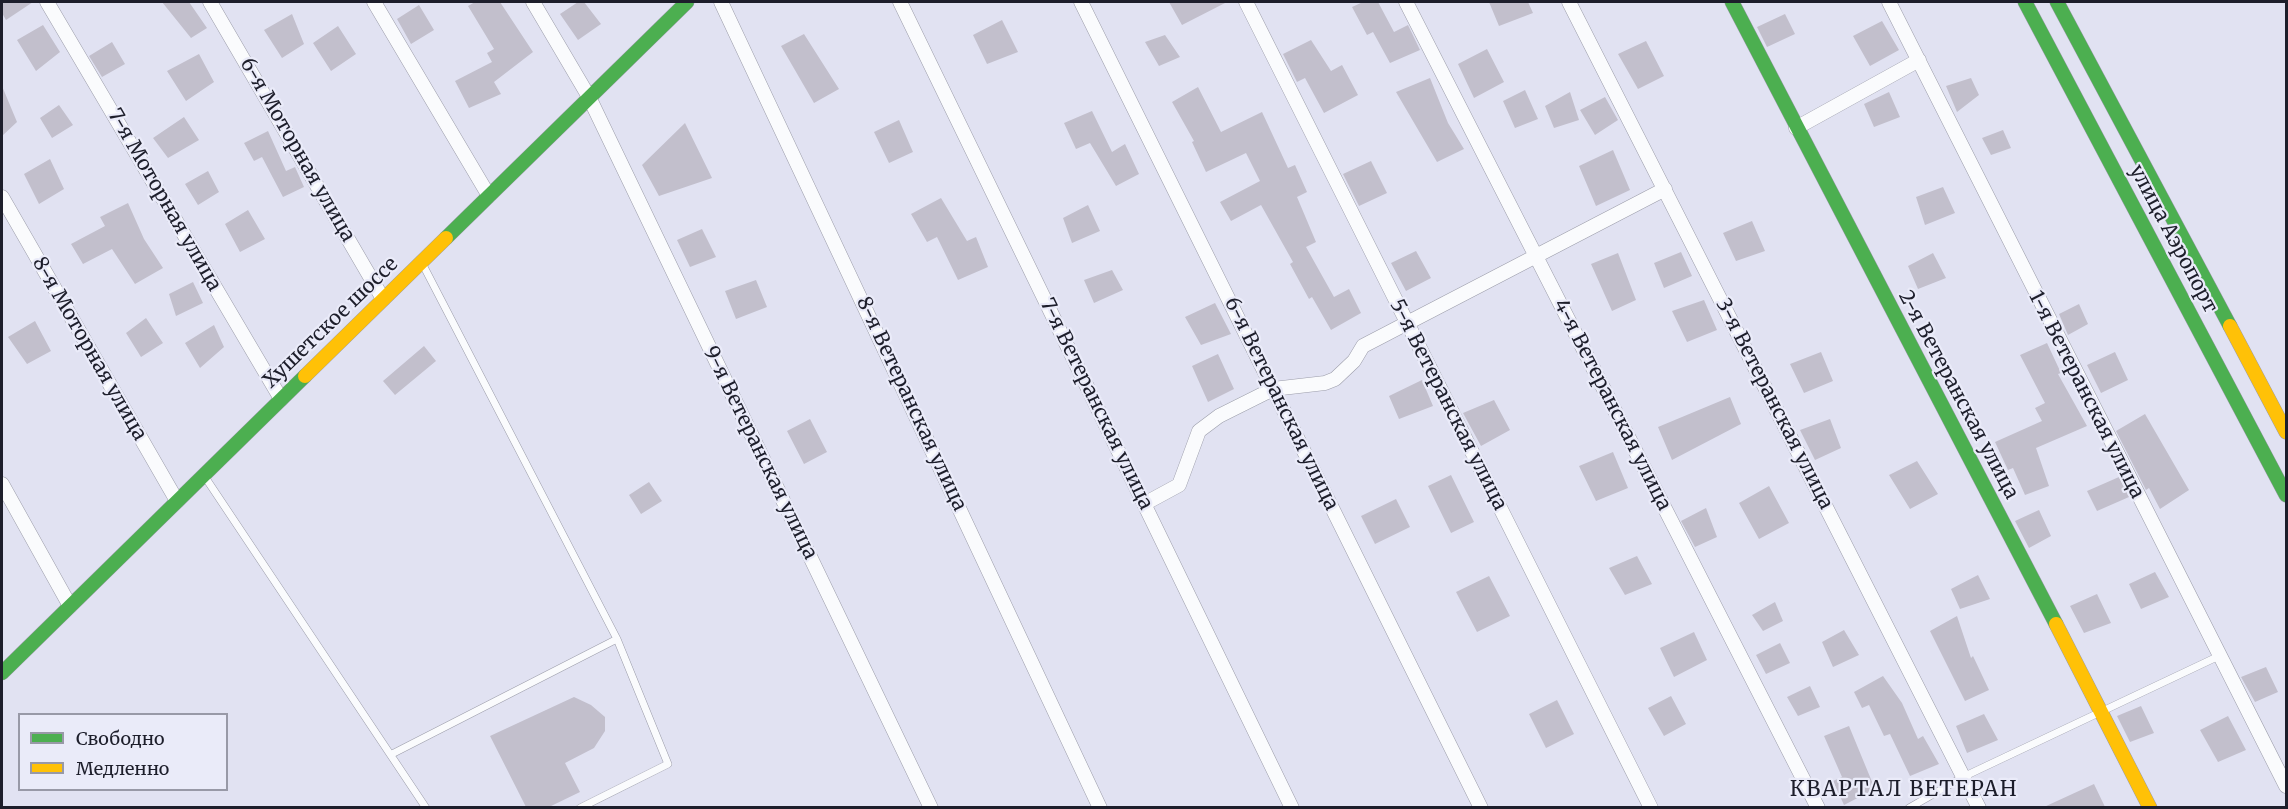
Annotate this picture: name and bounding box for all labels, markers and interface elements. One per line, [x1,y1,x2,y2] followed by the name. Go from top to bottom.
[234,54,360,246] street label: 6-я Моторная улица
[102,105,226,295] street label: 7-я Моторная улица
[2124,161,2222,317] street label: улица Аэропорт
[27,253,151,445] street label: 8-я Моторная улица
[259,253,403,393] street label: Хушетское шоссе
[1893,287,2023,503] street label: 2-я Ветеранская улица
[2023,287,2149,503] street label: 1-я Ветеранская улица
[851,293,971,515] street label: 8-я Ветеранская улица
[1034,294,1158,514] street label: 7-я Ветеранская улица
[1219,294,1343,514] street label: 6-я Ветеранская улица
[1548,295,1676,515] street label: 4-я Ветеранская улица
[1710,295,1838,513] street label: 3-я Ветеранская улица
[1384,296,1512,514] street label: 5-я Ветеранская улица
[698,343,822,563] street label: 9-я Ветеранская улица
[18,713,228,791] legend
[76,727,164,750] text: Свободно
[76,757,169,780] text: Медленно
[1790,777,2018,803] district label: КВАРТАЛ ВЕТЕРАН

